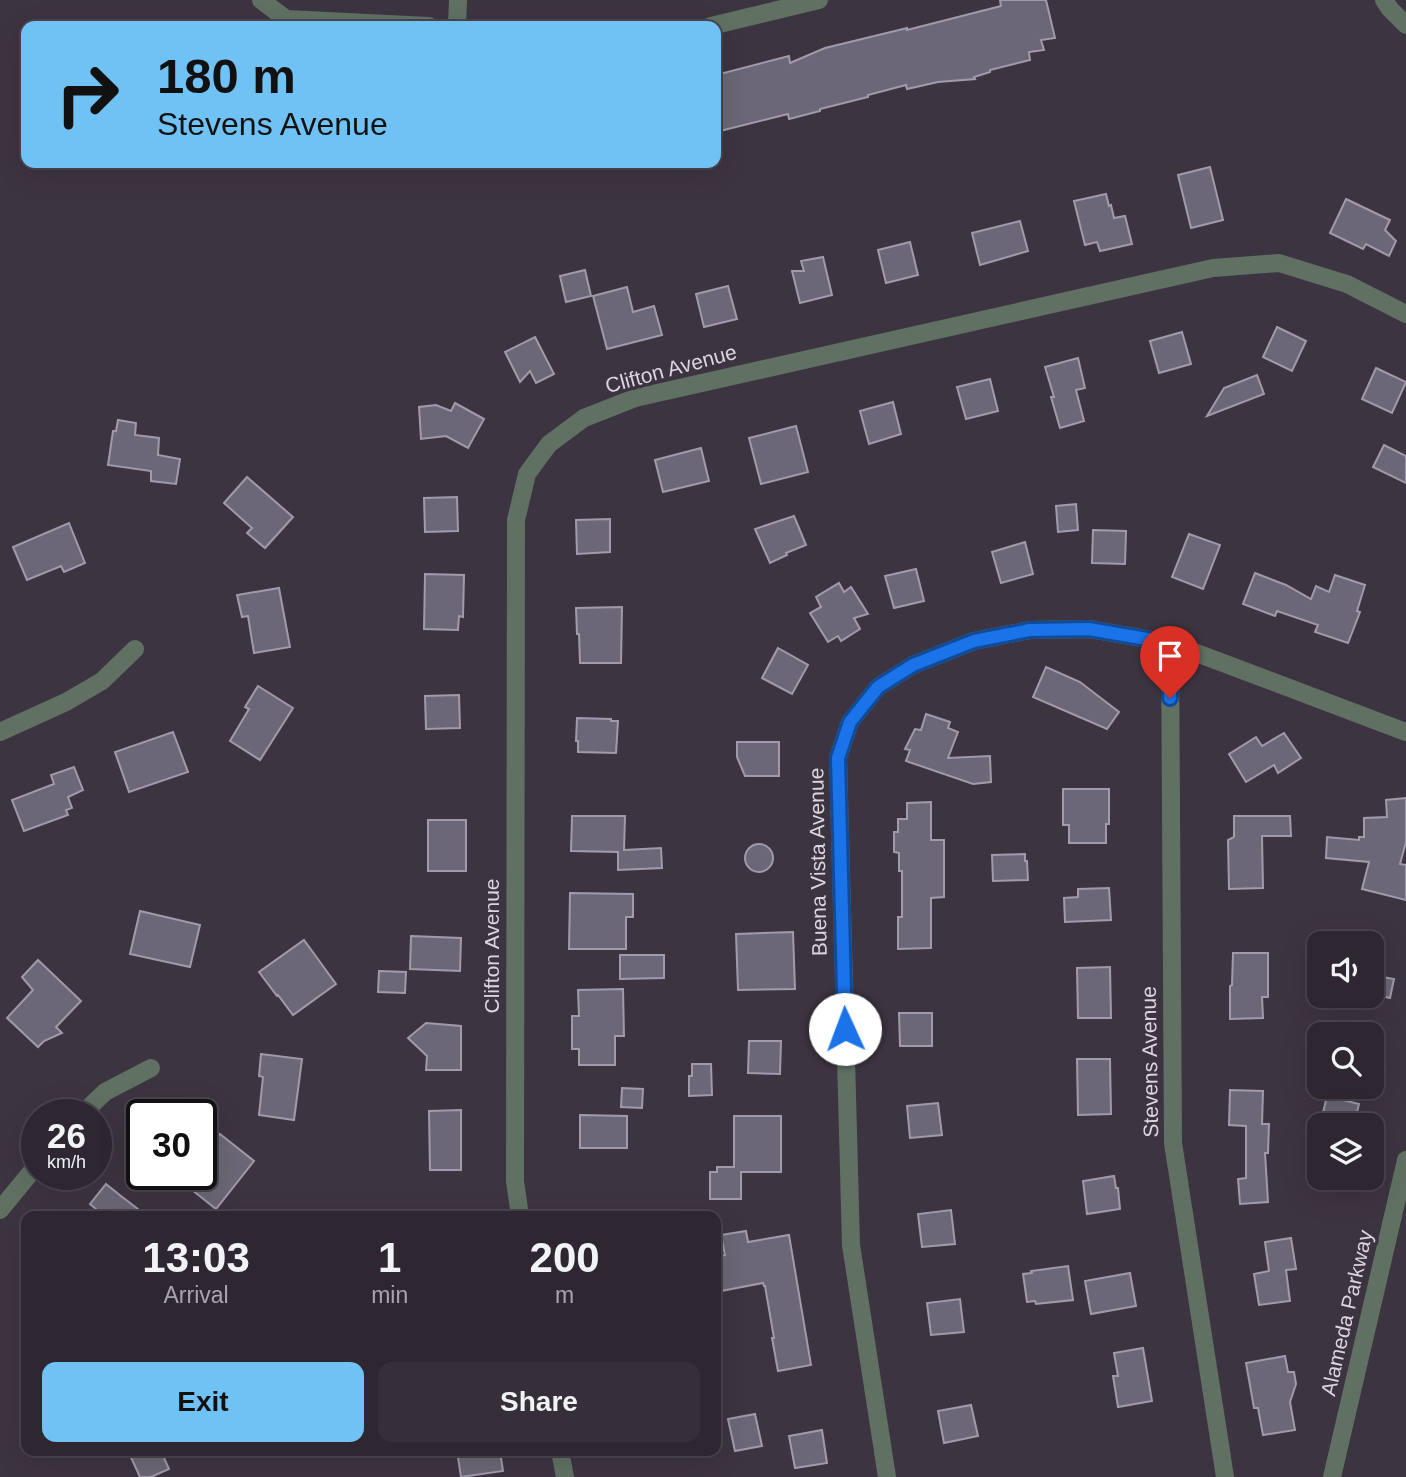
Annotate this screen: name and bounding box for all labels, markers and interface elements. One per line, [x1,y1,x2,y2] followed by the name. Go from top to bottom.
[42,49,133,140] icon: right
[157,49,296,103] text: 180 m
[157,106,388,142] text: Stevens Avenue
[603,340,739,397] street label: Clifton Avenue
[1140,626,1200,698] pin
[1151,637,1189,675] icon: arrive
[804,768,831,956] street label: Buena Vista Avenue
[480,878,503,1014] street label: Clifton Avenue
[1307,931,1384,1190] map controls
[1307,931,1384,1008] button: sound
[1137,986,1162,1138] street label: Stevens Avenue
[808,992,882,1066] position arrow
[1307,1022,1384,1099] button: search
[126,1099,217,1190] speed limit sign: 30
[1307,1113,1384,1190] button: layers
[47,1116,86,1155] text: 26
[47,1152,86,1172] text: km/h
[1316,1227,1377,1398] street label: Alameda Parkway
[142,1234,250,1281] text: 13:03
[378,1234,401,1281] text: 1
[530,1234,600,1281] text: 200
[163,1282,229,1308] text: Arrival
[371,1282,408,1308] text: min
[555,1282,574,1308] text: m
[42,1362,364,1442] button: Exit
[378,1362,700,1442] button: Share

